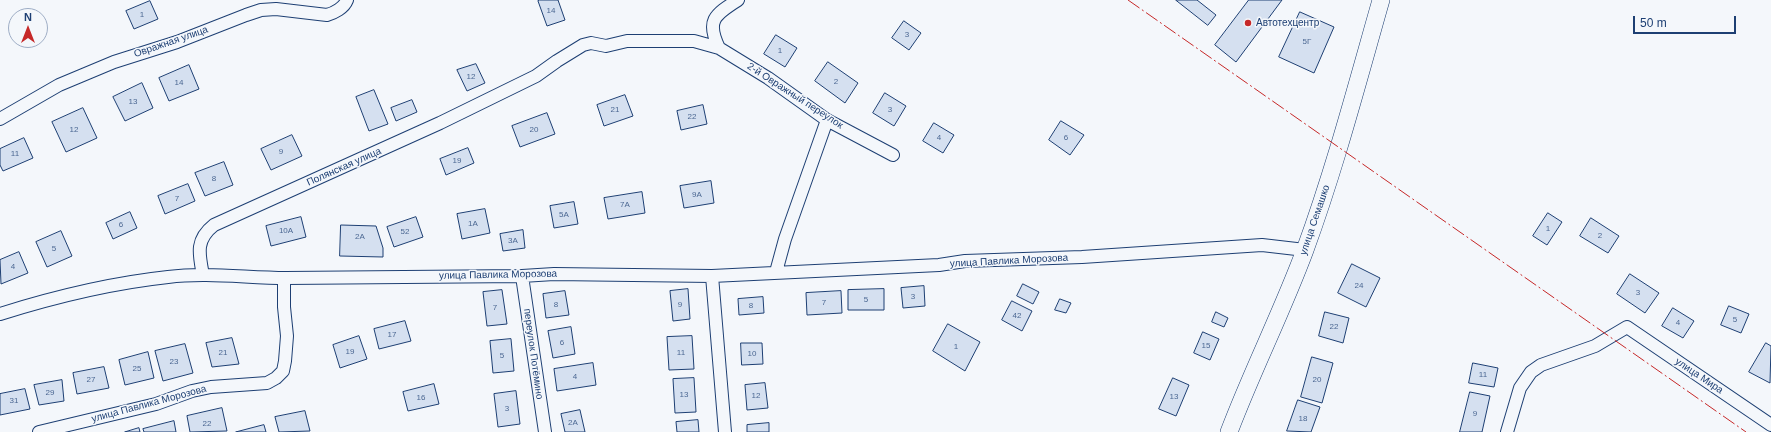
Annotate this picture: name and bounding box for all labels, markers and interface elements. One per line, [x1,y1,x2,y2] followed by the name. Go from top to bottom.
[547,6,555,16] house number: 14
[8,8,48,48] north arrow
[1635,8,1738,34] scale bar
[140,10,144,20] house number: 1
[24,11,32,23] text: N
[1640,16,1667,30] text: 50 m
[1256,17,1319,29] place label: Автотехцентр
[1243,18,1253,28] marker: Автотехцентр
[132,24,210,60] street label: Овражная улица
[905,30,909,40] house number: 3
[1303,37,1311,47] house number: 5Г
[778,46,782,56] house number: 1
[745,60,845,132] street label: 2-й Овражный переулок
[467,72,475,82] house number: 12
[834,77,838,87] house number: 2
[175,78,183,88] house number: 14
[129,97,137,107] house number: 13
[611,105,619,115] house number: 21
[888,105,892,115] house number: 3
[688,112,696,122] house number: 22
[70,125,78,135] house number: 12
[530,125,538,135] house number: 20
[937,133,941,143] house number: 4
[1064,133,1068,143] house number: 6
[305,145,383,189] street label: Полянская улица
[279,147,283,157] house number: 9
[11,149,19,159] house number: 11
[453,156,461,166] house number: 19
[212,174,216,184] house number: 8
[1297,183,1333,257] street label: улица Семашко
[692,190,702,200] house number: 9А
[175,194,179,204] house number: 7
[620,200,630,210] house number: 7А
[559,210,569,220] house number: 5А
[468,219,478,229] house number: 1А
[119,220,123,230] house number: 6
[1546,224,1550,234] house number: 1
[279,226,293,236] house number: 10А
[401,227,409,237] house number: 52
[1598,231,1602,241] house number: 2
[355,232,365,242] house number: 2А
[508,236,518,246] house number: 3А
[52,244,56,254] house number: 5
[950,252,1068,270] street label: улица Павлика Морозова
[11,262,15,272] house number: 4
[439,268,557,282] street label: улица Павлика Морозова
[1355,281,1363,291] house number: 24
[1636,288,1640,298] house number: 3
[911,292,915,302] house number: 3
[864,295,868,305] house number: 5
[822,298,826,308] house number: 7
[554,300,558,310] house number: 8
[678,300,682,310] house number: 9
[749,301,753,311] house number: 8
[493,303,497,313] house number: 7
[521,308,545,400] street label: переулок Потёмино
[1013,311,1021,321] house number: 42
[1733,315,1737,325] house number: 5
[1676,318,1680,328] house number: 4
[1330,322,1338,332] house number: 22
[388,330,396,340] house number: 17
[560,338,564,348] house number: 6
[1202,341,1210,351] house number: 15
[954,342,958,352] house number: 1
[346,347,354,357] house number: 19
[219,348,227,358] house number: 21
[677,348,685,358] house number: 11
[748,349,756,359] house number: 10
[500,351,504,361] house number: 5
[1673,356,1725,396] street label: улица Мира
[170,357,178,367] house number: 23
[133,364,141,374] house number: 25
[1479,370,1487,380] house number: 11
[573,372,577,382] house number: 4
[87,375,95,385] house number: 27
[1313,375,1321,385] house number: 20
[90,383,208,425] street label: улица Павлика Морозова
[46,388,54,398] house number: 29
[680,390,688,400] house number: 13
[752,391,760,401] house number: 12
[1170,392,1178,402] house number: 13
[417,393,425,403] house number: 16
[10,396,18,406] house number: 31
[505,404,509,414] house number: 3
[1473,409,1477,419] house number: 9
[1299,414,1307,424] house number: 18
[568,418,578,428] house number: 2А
[203,419,211,429] house number: 22

